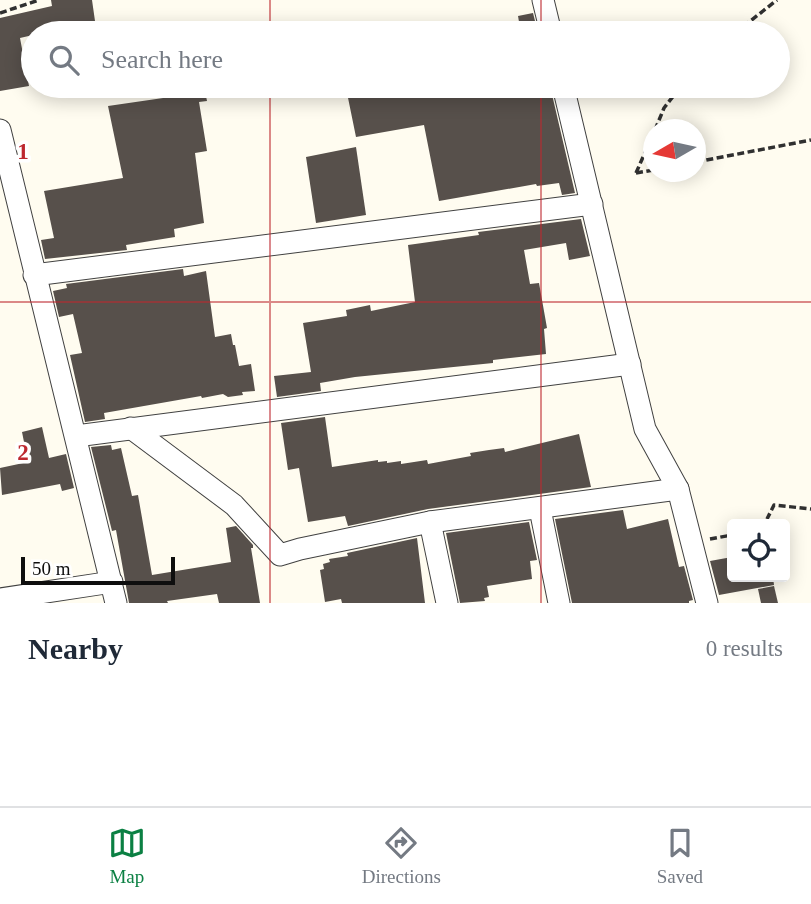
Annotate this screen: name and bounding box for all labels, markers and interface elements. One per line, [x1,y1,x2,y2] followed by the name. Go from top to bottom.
[21,21,790,98] search box
[45,41,83,79] icon: search
[101,45,223,74] text: Search here
[643,119,706,182] north arrow
[17,139,29,164] text: 1
[17,440,29,465] text: 2
[727,519,790,582] map controls
[727,519,790,582] button: locate
[21,554,175,586] scale bar
[32,558,71,579] text: 50 m
[28,632,123,665] text: Nearby
[706,636,783,661] text: 0 results
[108,824,146,888] tab: Map
[362,824,441,888] tab: Directions
[657,824,703,888] tab: Saved

